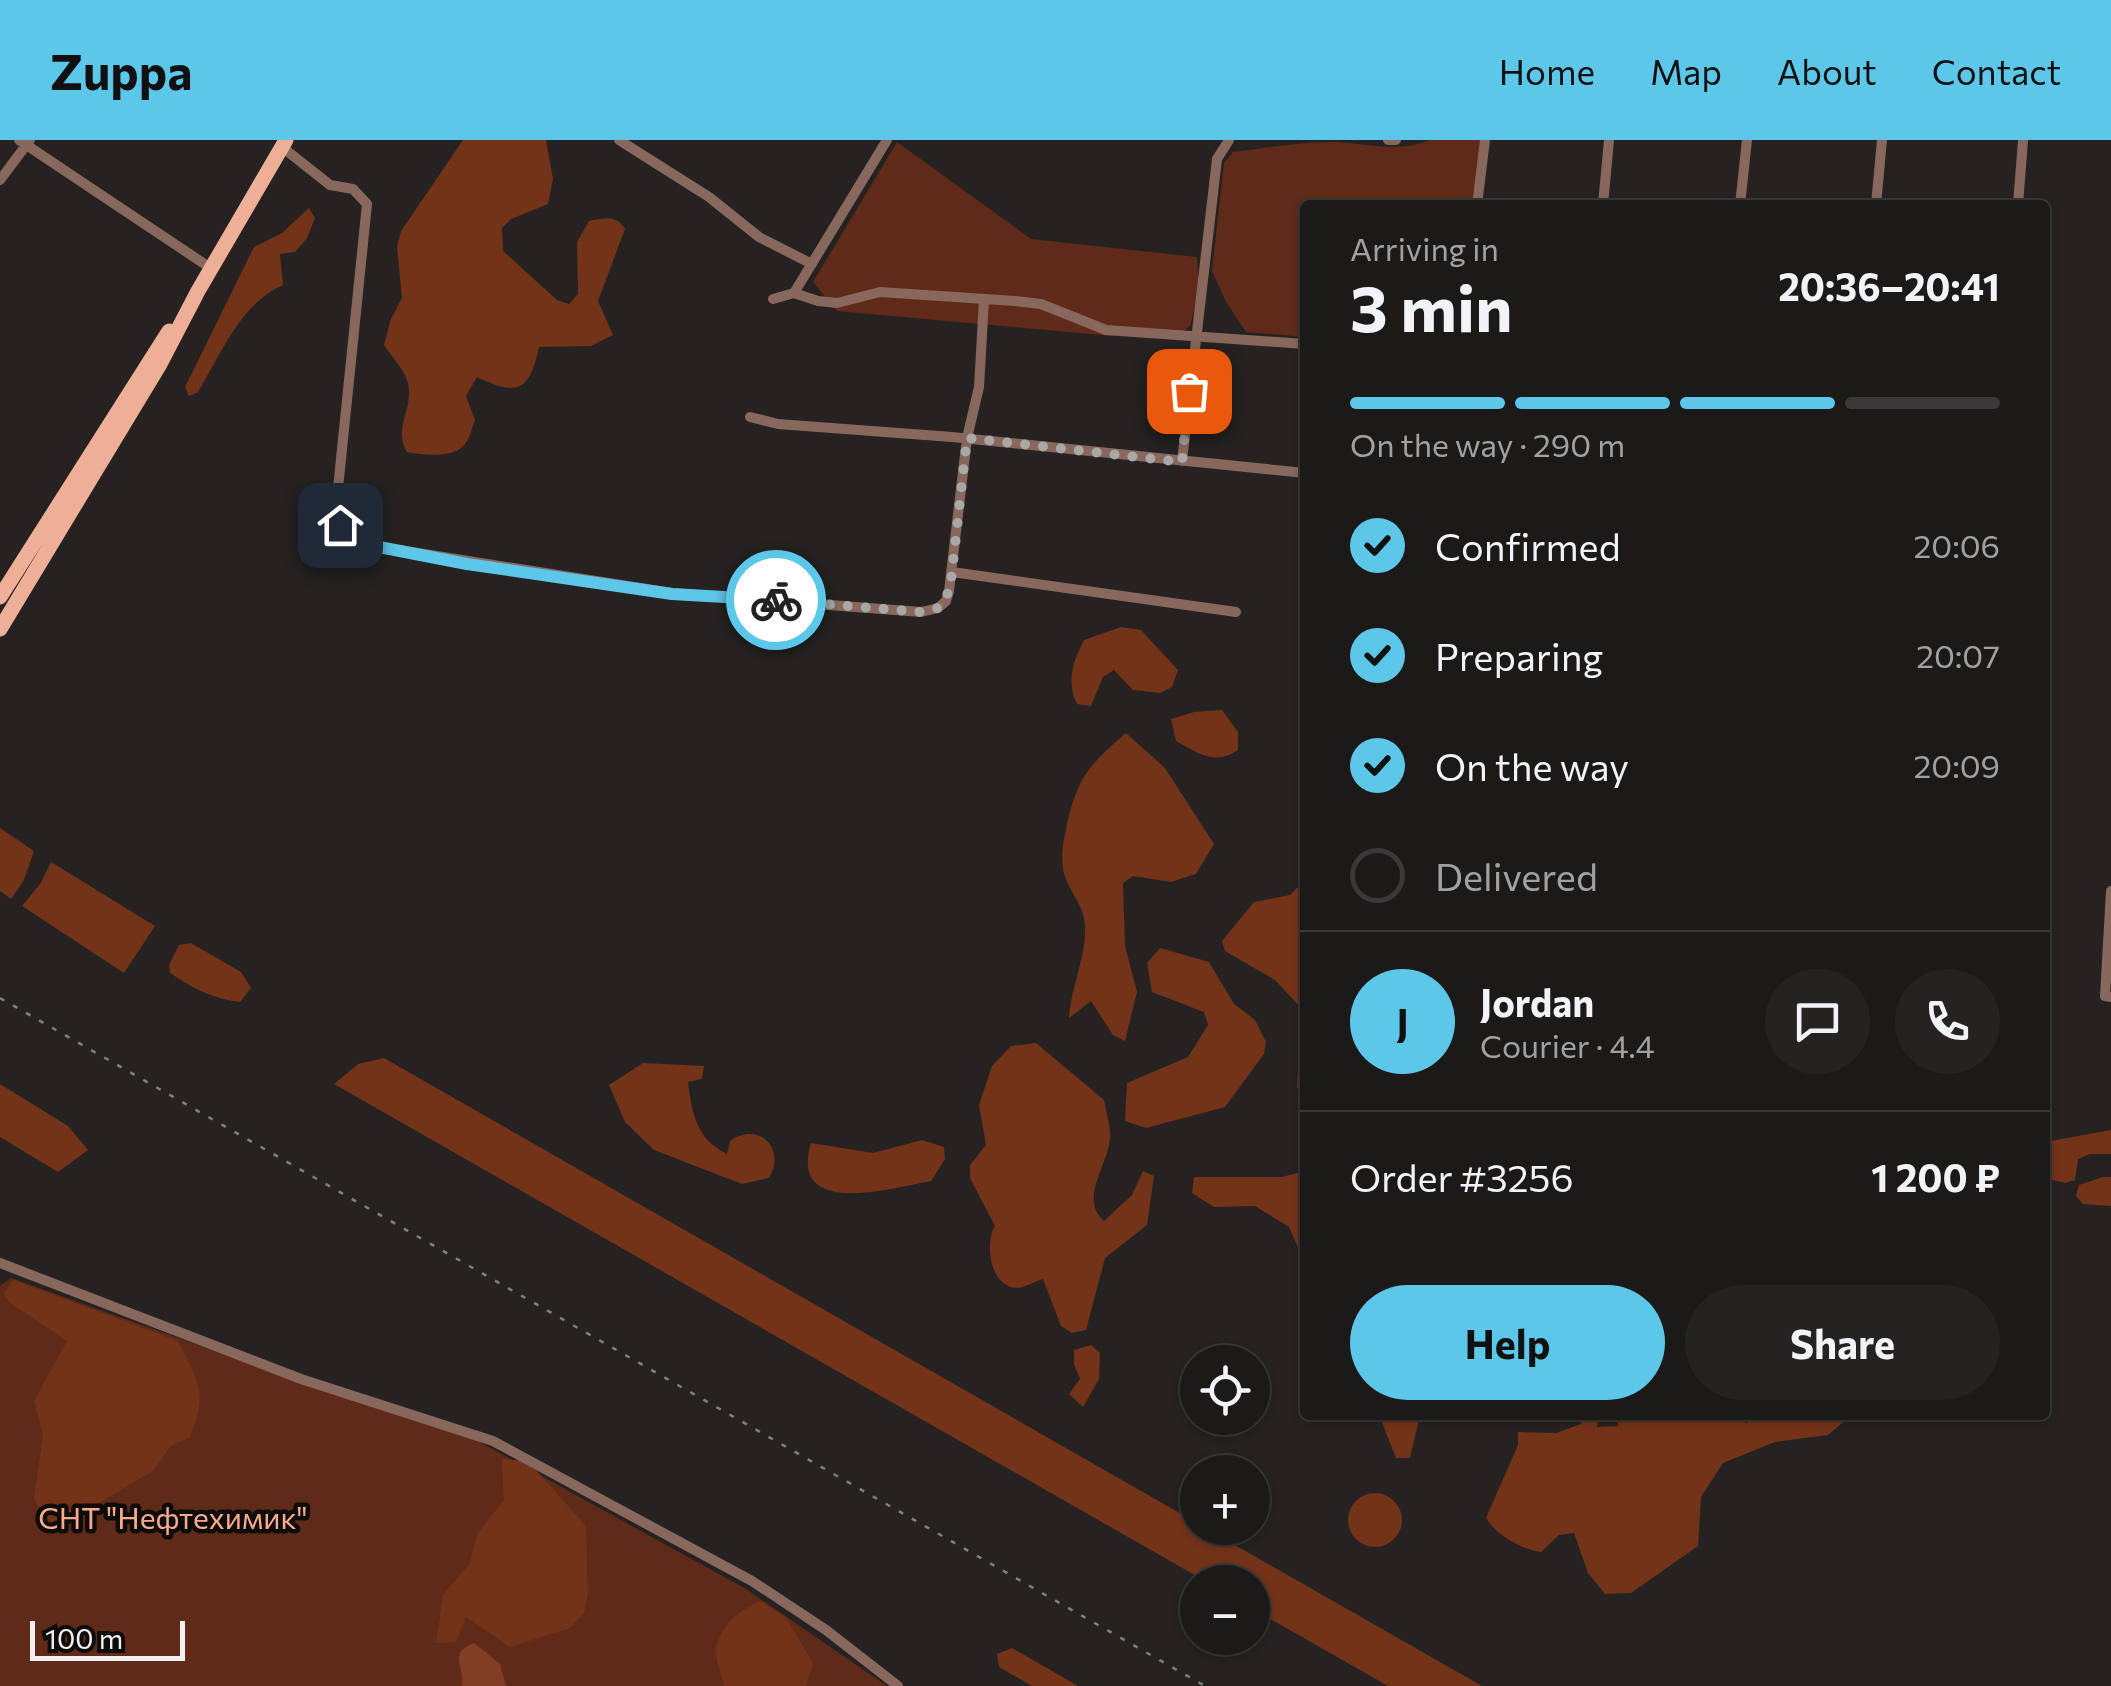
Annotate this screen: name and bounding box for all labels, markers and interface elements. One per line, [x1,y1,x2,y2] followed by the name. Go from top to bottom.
[50,41,193,100] text: Zuppa
[1499,49,1595,92] text: Home
[1650,49,1722,92] text: Map
[1777,49,1877,92] text: About
[1932,49,2061,92] text: Contact
[1350,228,1499,268] text: Arriving in
[1778,262,2000,309] text: 20:36–20:41
[1350,266,1513,345] text: 3 min
[1147,349,1232,434] pin
[1162,364,1217,419] icon: bag
[1350,424,1625,464] text: On the way · 290 m
[298,483,383,568] pin
[313,498,368,553] icon: home
[1350,518,1405,573] icon: check
[1435,522,1621,569] text: Confirmed
[1914,525,2000,565] text: 20:06
[726,550,826,650] courier
[749,573,804,628] icon: bike
[1350,628,1405,683] icon: check
[1435,632,1603,679] text: Preparing
[1916,635,2000,675] text: 20:07
[1350,738,1405,793] icon: check
[1435,742,1629,789] text: On the way
[1914,745,2000,785] text: 20:09
[1435,852,1598,899] text: Delivered
[1765,969,1870,1074] button: chat
[1895,969,2000,1074] button: phone
[1480,978,1594,1025] text: Jordan
[1396,998,1409,1045] text: J
[1480,1025,1655,1065] text: Courier · 4.4
[1350,1153,1574,1200] text: Order #3256
[1871,1153,2000,1200] text: 1 200 ₽
[1350,1285,1665,1400] button: Help
[1685,1285,2000,1400] button: Share
[1180,1345,1270,1655] map controls
[1180,1345,1270,1435] button: locate
[1180,1455,1270,1545] button: +
[38,1498,308,1535] park label: СНТ "Нефтехимик"
[1180,1565,1270,1655] button: −
[30,1616,185,1660] scale bar
[45,1621,123,1655] text: 100 m

